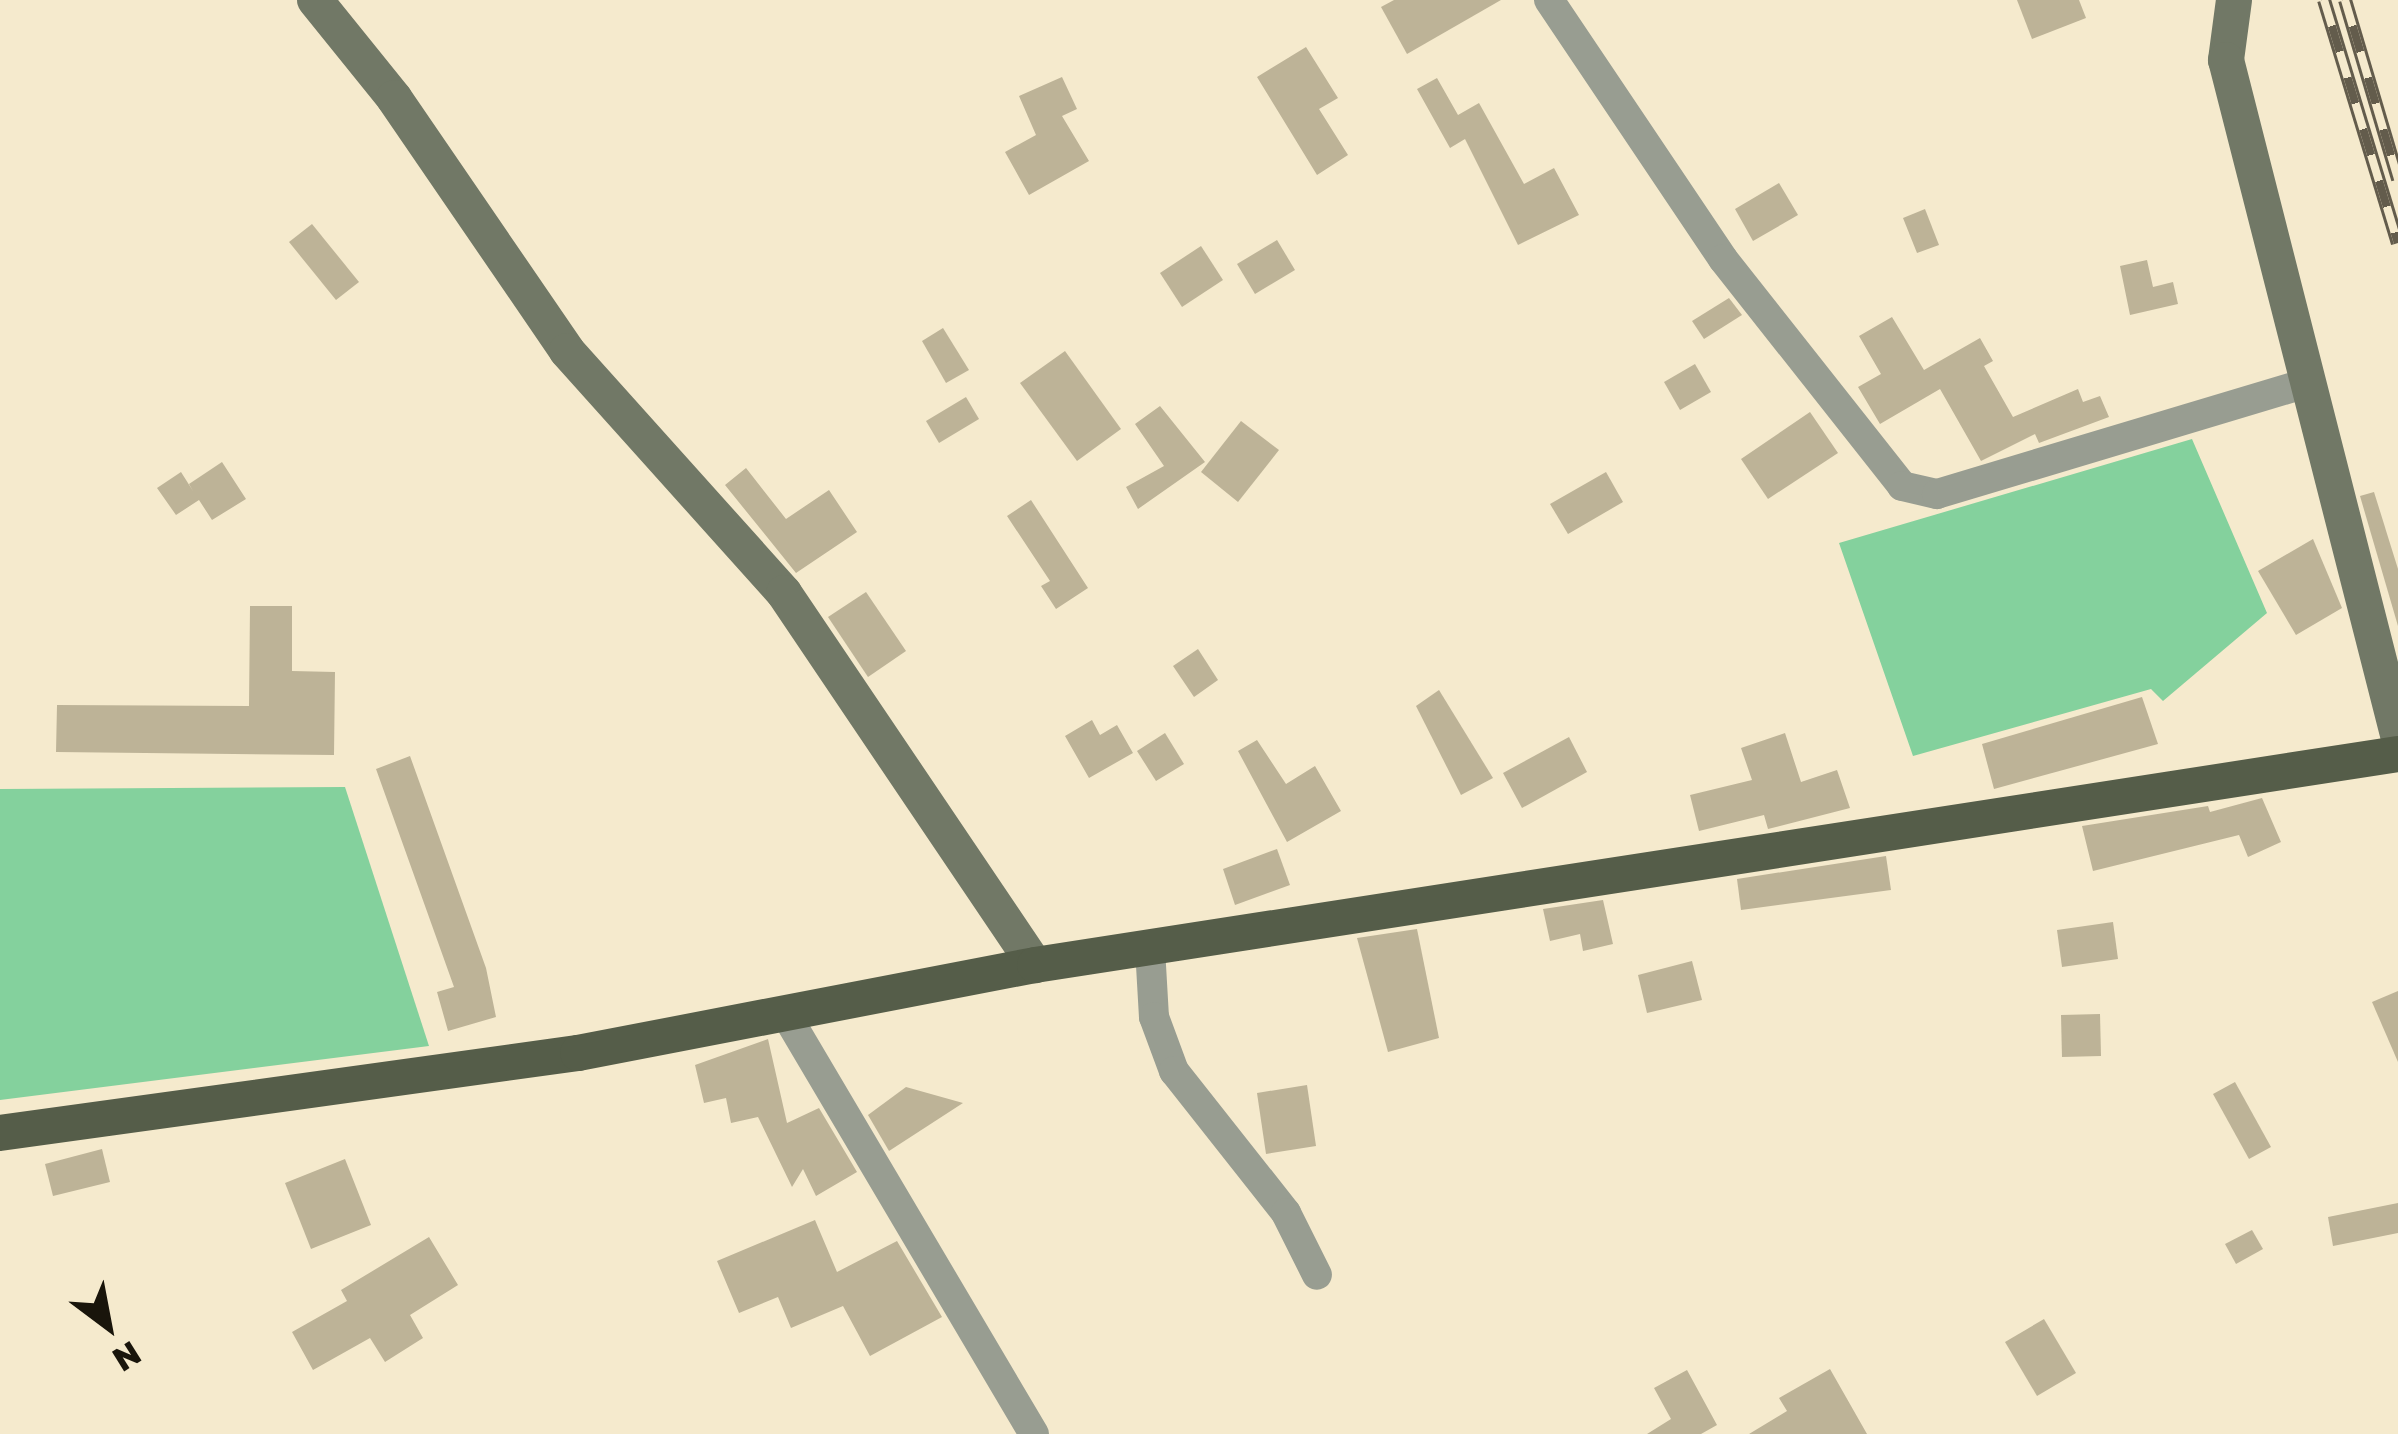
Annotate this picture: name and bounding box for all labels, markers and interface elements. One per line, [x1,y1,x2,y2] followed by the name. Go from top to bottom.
[48,1266,168,1386] north arrow
[106,1334,148,1380] text: N

